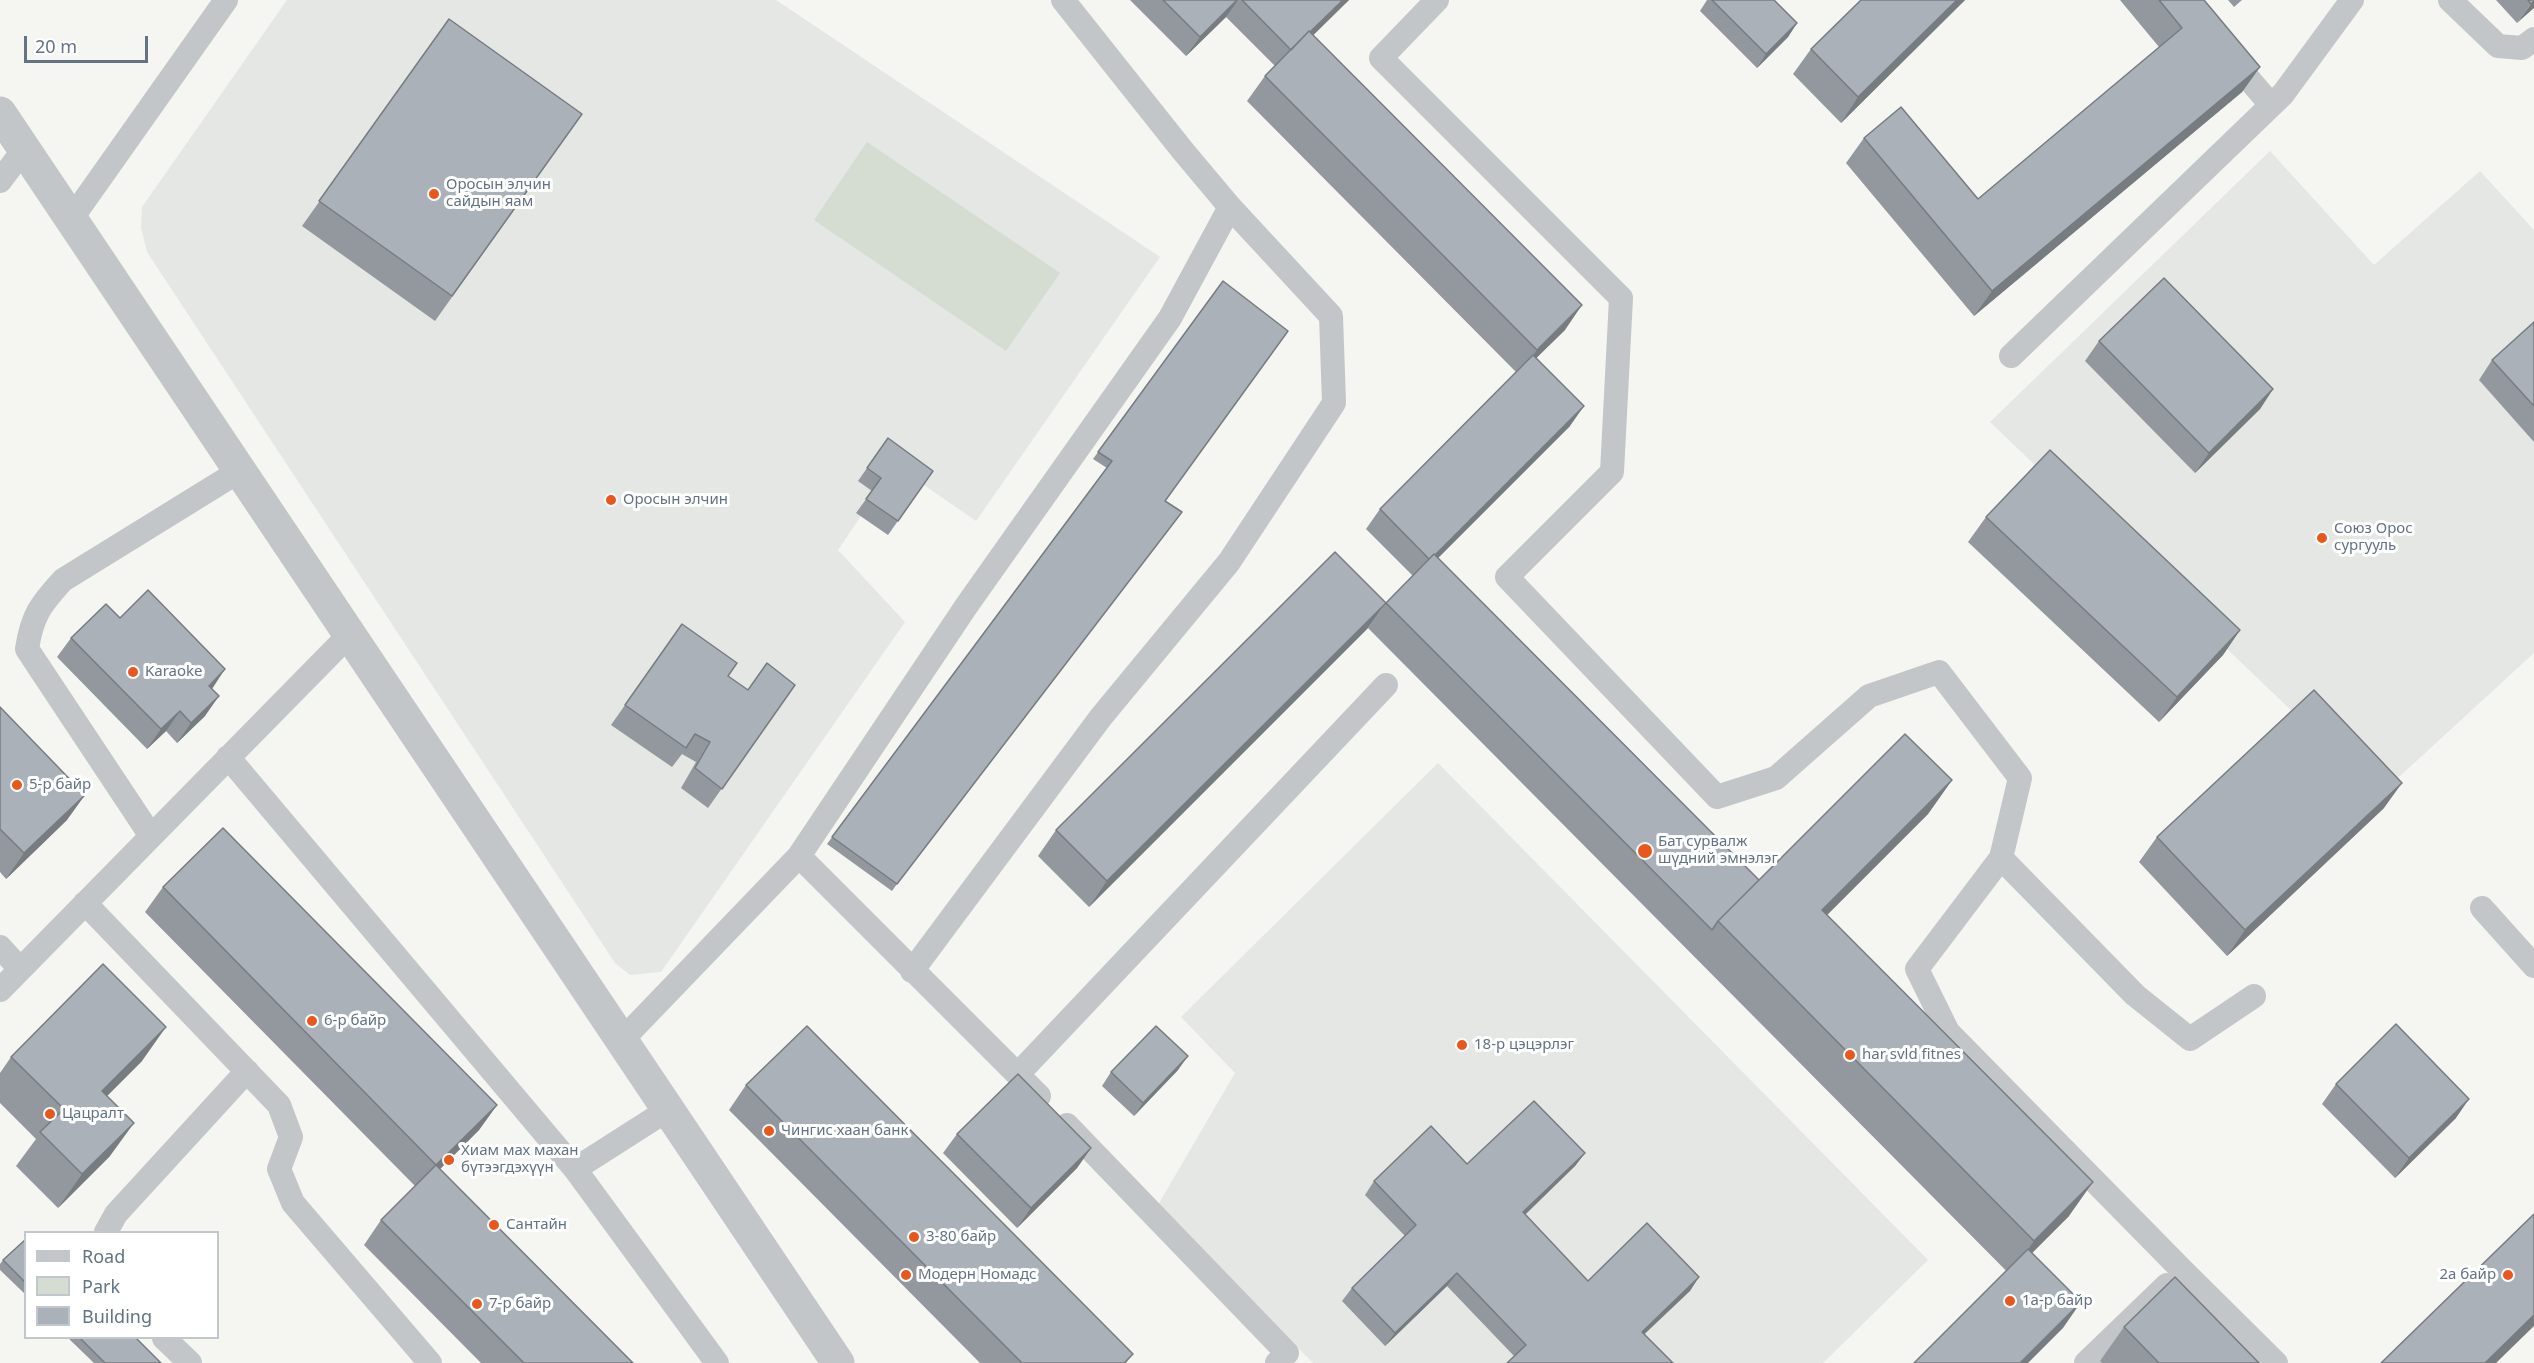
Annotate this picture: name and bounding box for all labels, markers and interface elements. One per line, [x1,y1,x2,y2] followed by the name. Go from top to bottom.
[27,24,152,62] scale bar
[35,34,77,58] text: 20 m
[446,176,551,211] place label: Оросын элчин сайдын яам
[427,187,441,201] marker: Оросын элчин сайдын яам
[623,491,728,509] place label: Оросын элчин
[604,493,618,507] marker: Оросын элчин
[2334,520,2413,555] place label: Союз Орос сургууль
[2315,531,2329,545] marker: Союз Орос сургууль
[145,663,203,681] place label: Karaoke
[126,665,140,679] marker: Karaoke
[29,776,91,794] place label: 5-р байр
[10,778,24,792] marker: 5-р байр
[1658,833,1778,868] place label: Бат сурвалж шүдний эмнэлэг
[1636,842,1654,860] marker: Бат сурвалж шүдний эмнэлэг
[324,1012,386,1030] place label: 6-р байр
[305,1014,319,1028] marker: 6-р байр
[1474,1036,1574,1054] place label: 18-р цэцэрлэг
[1455,1038,1469,1052] marker: 18-р цэцэрлэг
[1862,1046,1961,1064] place label: har svld fitnes
[1843,1048,1857,1062] marker: har svld fitnes
[62,1105,124,1123] place label: Цацралт
[43,1107,57,1121] marker: Цацралт
[781,1122,908,1140] place label: Чингис хаан банк
[762,1124,776,1138] marker: Чингис хаан банк
[461,1142,578,1177] place label: Хиам мах махан бүтээгдэхүүн
[442,1153,456,1167] marker: Хиам мах махан бүтээгдэхүүн
[506,1216,567,1234] place label: Сантайн
[487,1218,501,1232] marker: Сантайн
[926,1228,996,1246] place label: 3-80 байр
[907,1230,921,1244] marker: 3-80 байр
[24,1231,219,1339] legend
[82,1244,125,1268] text: Road
[918,1266,1036,1284] place label: Модерн Номадс
[2439,1266,2496,1284] place label: 2а байр
[899,1268,913,1282] marker: Модерн Номадс
[2501,1268,2515,1282] marker: 2а байр
[82,1274,120,1298] text: Park
[2022,1292,2092,1310] place label: 1а-р байр
[2003,1294,2017,1308] marker: 1а-р байр
[489,1295,551,1313] place label: 7-р байр
[470,1297,484,1311] marker: 7-р байр
[82,1304,152,1328] text: Building

